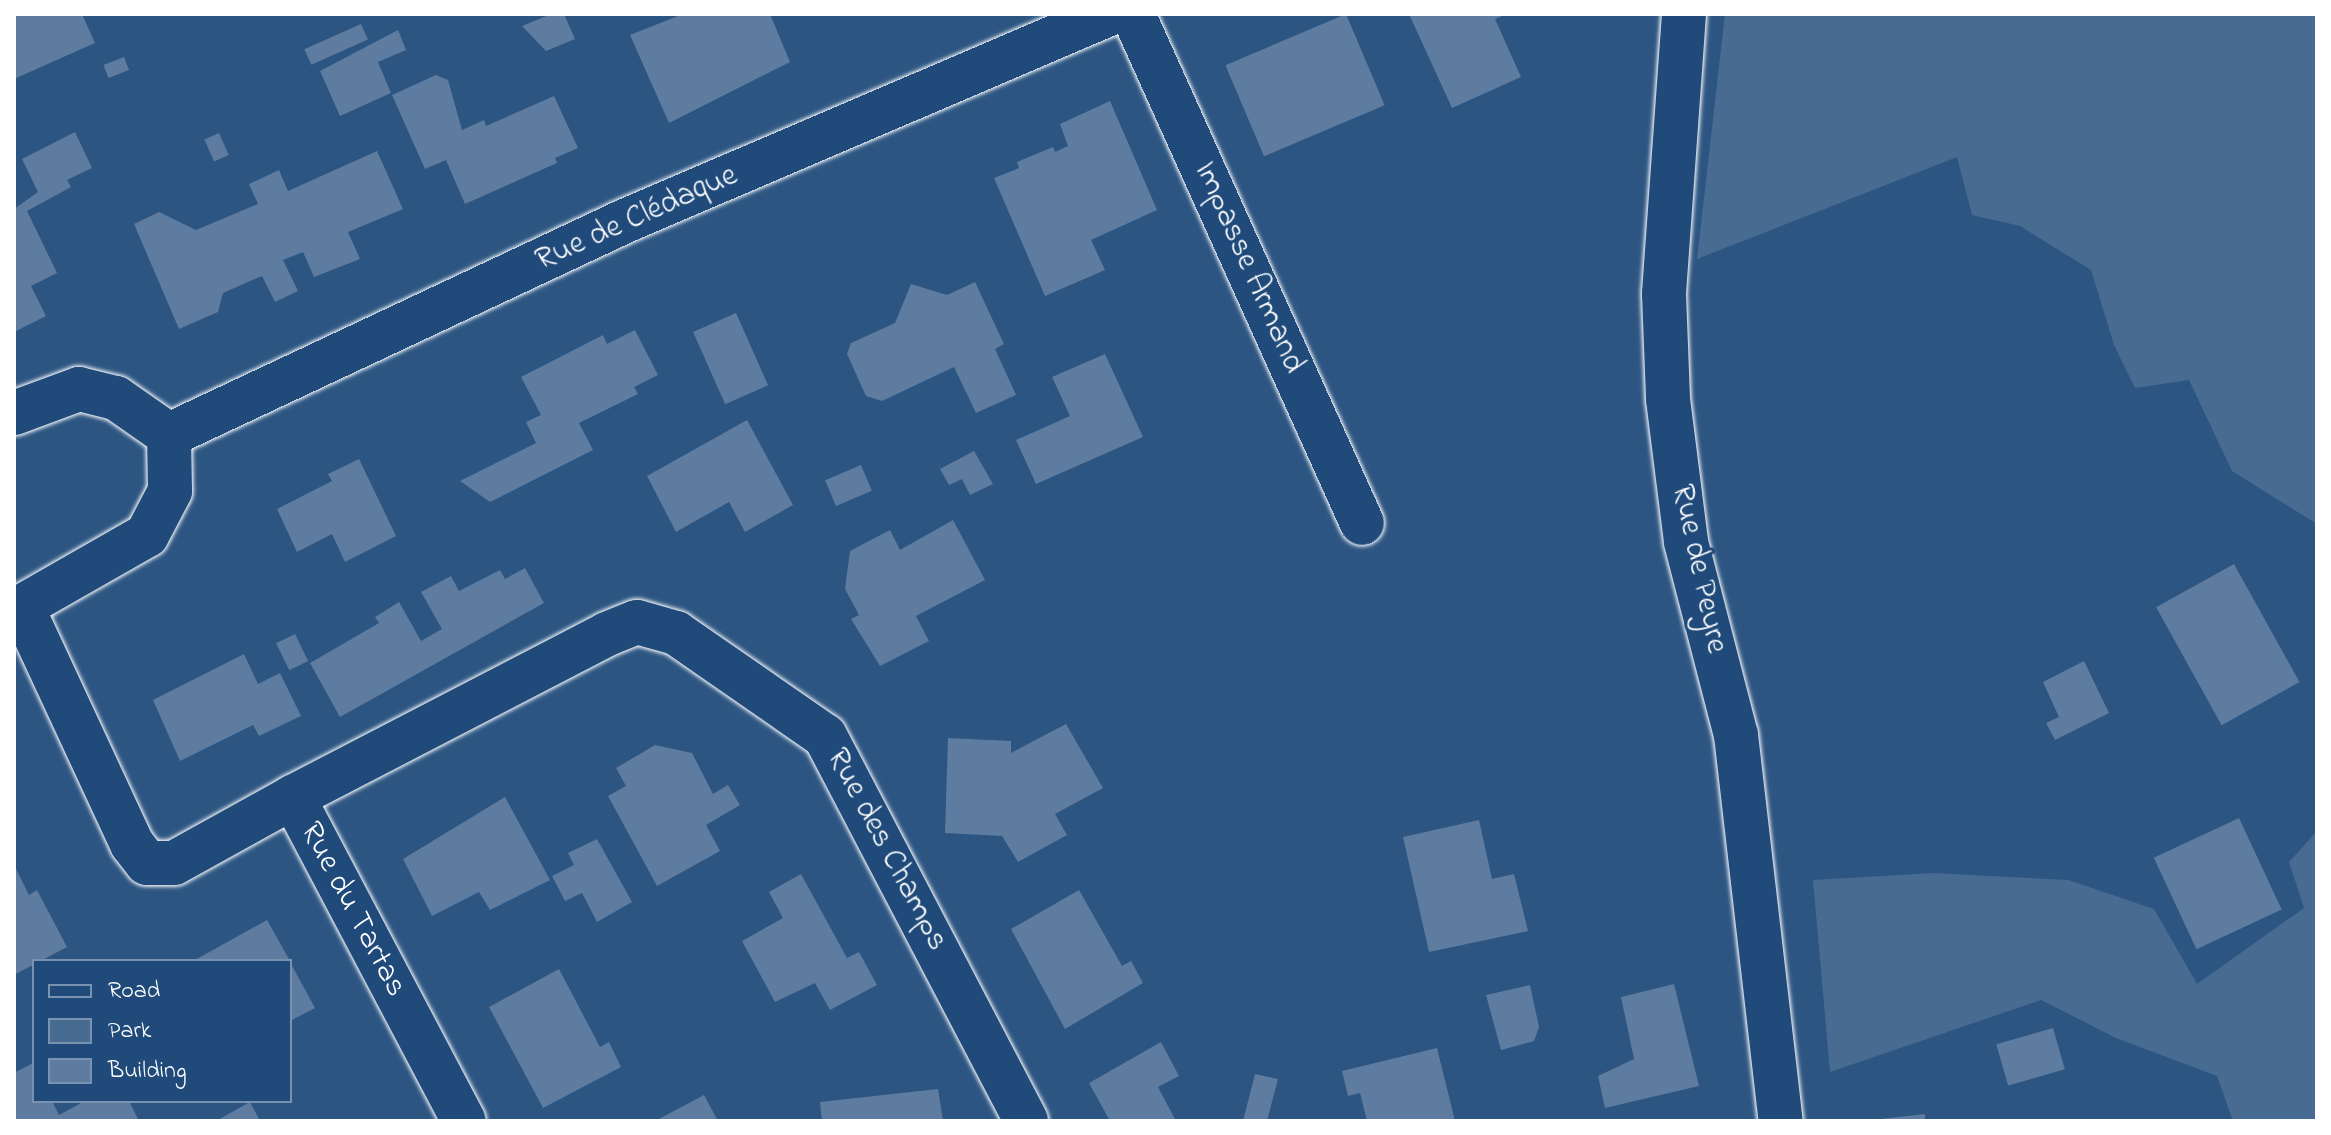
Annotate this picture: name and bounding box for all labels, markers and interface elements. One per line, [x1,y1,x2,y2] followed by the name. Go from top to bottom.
[1184,156,1312,380] street label: Impasse Armand
[530,157,744,281] street label: Rue de Clédaque
[1661,481,1735,657] street label: Rue de Peyre
[817,742,955,958] street label: Rue des Champs
[290,816,414,1004] street label: Rue du Tartas
[32,959,292,1103] legend
[108,974,160,1009] text: Road
[108,1014,151,1049] text: Park
[108,1054,187,1089] text: Building

